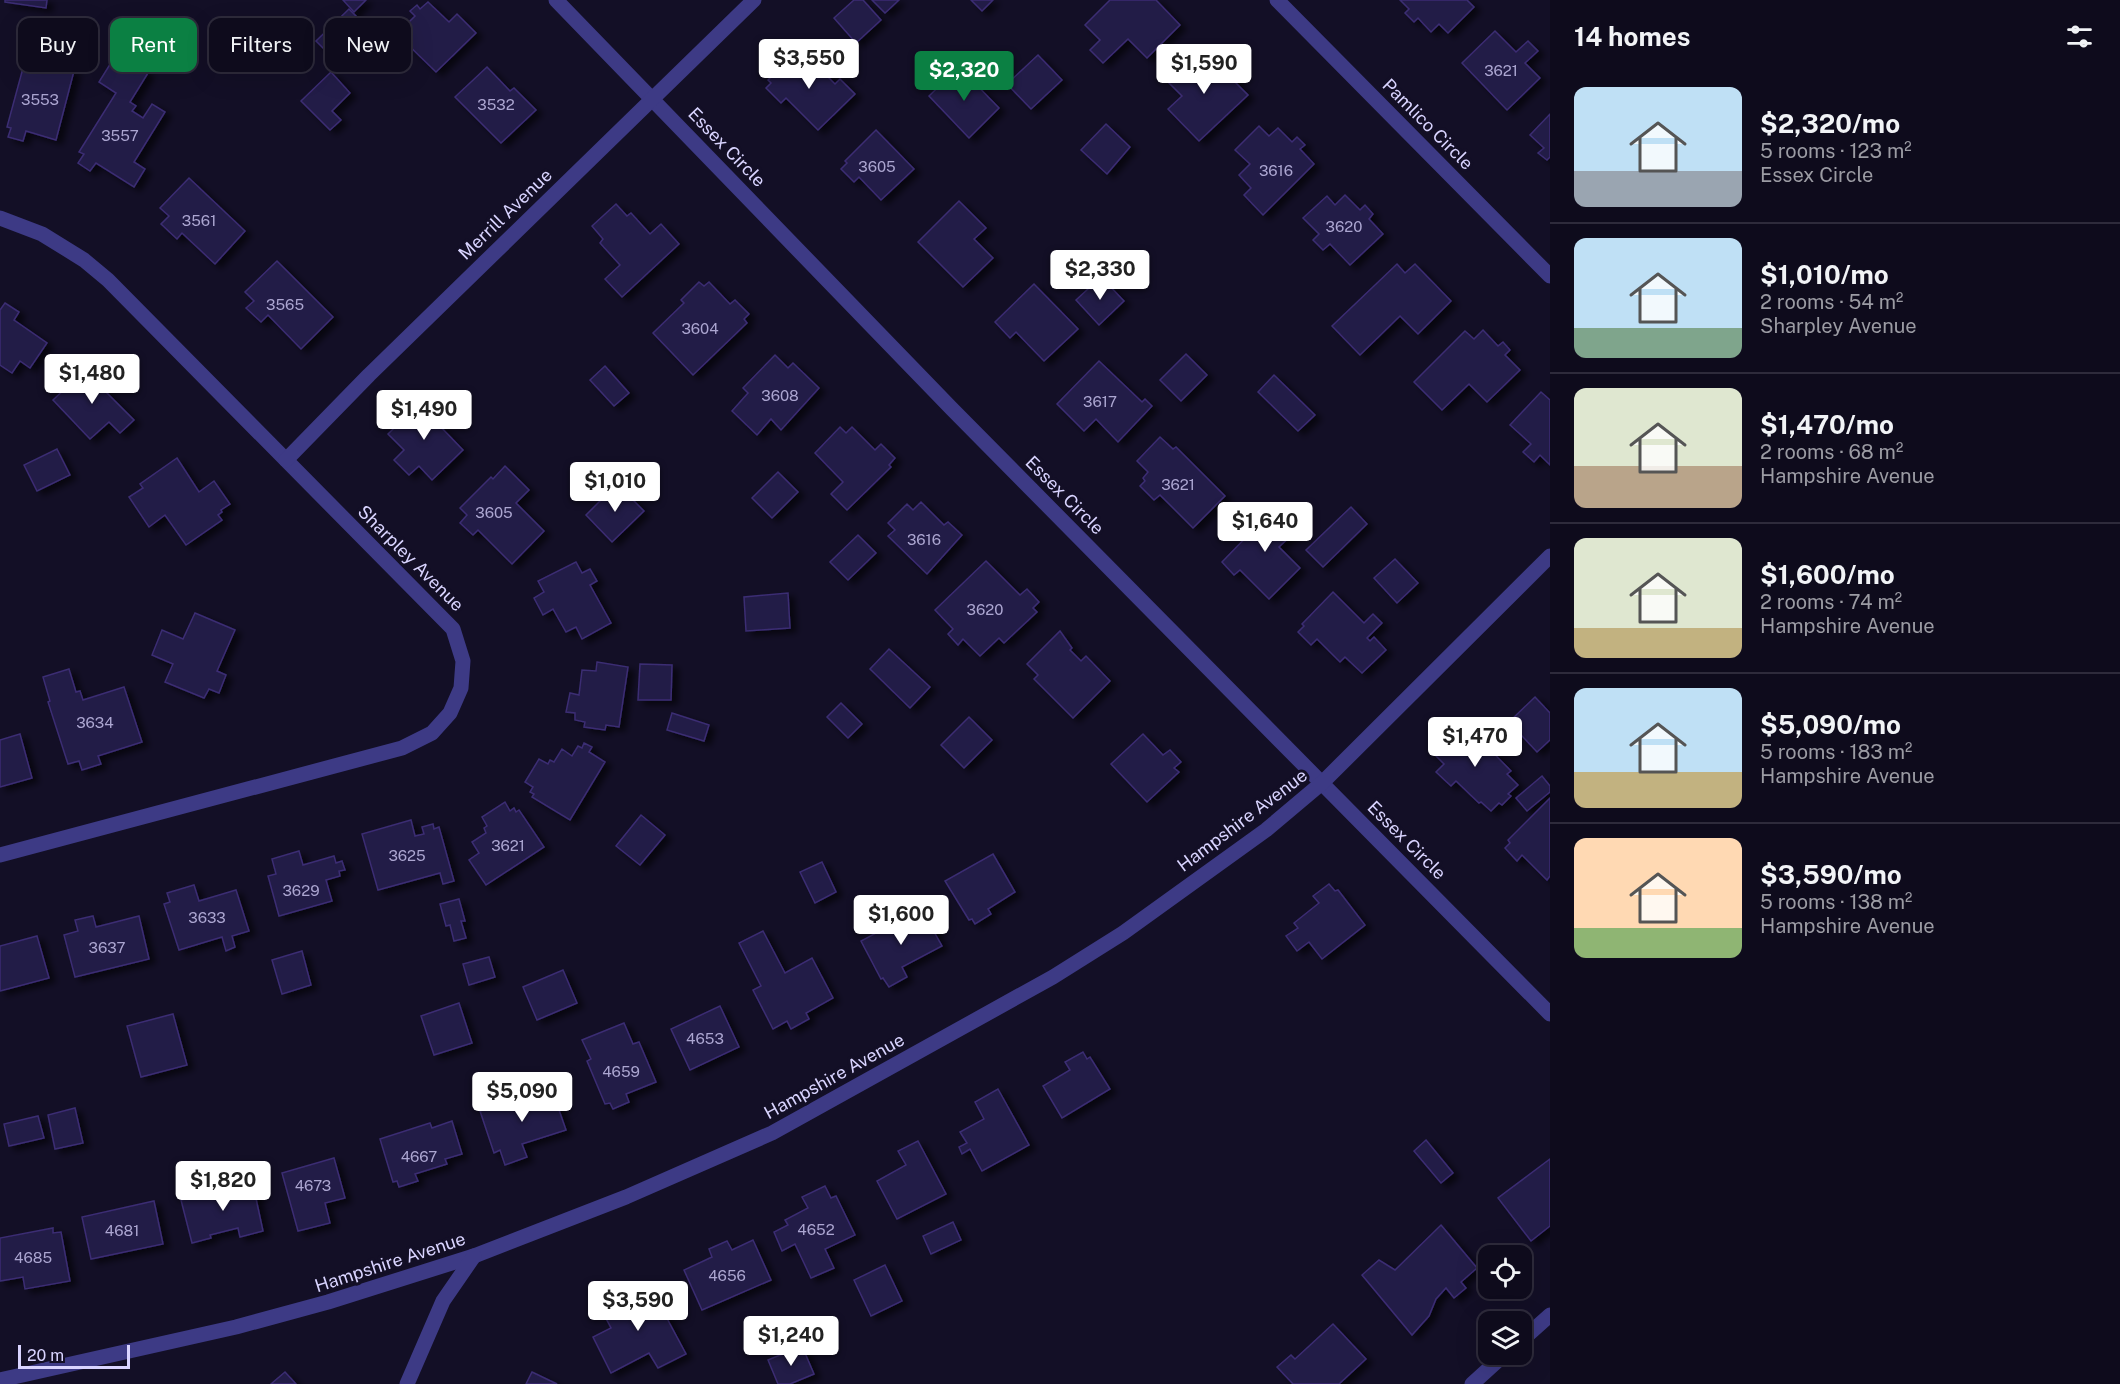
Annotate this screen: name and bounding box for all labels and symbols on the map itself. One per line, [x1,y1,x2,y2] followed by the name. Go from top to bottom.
[760,39,858,90] pin: $3,550
[1155,44,1253,95] pin: $1,590
[915,51,1013,102] pin: $2,320
[1484,62,1518,79] house number: 3621
[1378,74,1478,174] street label: Pamlico Circle
[21,91,59,108] house number: 3553
[477,96,515,113] house number: 3532
[684,103,770,191] street label: Essex Circle
[101,127,139,144] house number: 3557
[858,158,896,175] house number: 3605
[1259,162,1293,179] house number: 3616
[454,164,556,264] street label: Merrill Avenue
[182,212,216,229] house number: 3561
[1326,218,1362,235] house number: 3620
[1051,250,1149,301] pin: $2,330
[266,296,304,313] house number: 3565
[681,320,719,337] house number: 3604
[43,354,141,405] pin: $1,480
[761,387,799,404] house number: 3608
[375,390,473,441] pin: $1,490
[1083,393,1117,410] house number: 3617
[1022,452,1108,538] street label: Essex Circle
[566,462,664,513] pin: $1,010
[1161,476,1195,493] house number: 3621
[354,501,468,615] street label: Sharpley Avenue
[1216,502,1314,553] pin: $1,640
[475,504,513,521] house number: 3605
[907,531,941,548] house number: 3616
[967,601,1003,618] house number: 3620
[76,714,114,731] house number: 3634
[1426,717,1524,768] pin: $1,470
[1173,764,1311,876] street label: Hampshire Avenue
[1364,797,1450,883] street label: Essex Circle
[491,837,525,854] house number: 3621
[388,847,426,864] house number: 3625
[283,882,320,899] house number: 3629
[852,895,950,946] pin: $1,600
[188,909,226,926] house number: 3633
[89,939,125,956] house number: 3637
[760,1029,908,1123] street label: Hampshire Avenue
[686,1030,724,1047] house number: 4653
[602,1063,640,1080] house number: 4659
[473,1072,571,1123] pin: $5,090
[401,1148,437,1165] house number: 4667
[174,1161,272,1212] pin: $1,820
[295,1177,331,1194] house number: 4673
[797,1221,835,1238] house number: 4652
[105,1222,139,1239] house number: 4681
[312,1228,468,1296] street label: Hampshire Avenue
[14,1249,52,1266] house number: 4685
[708,1267,746,1284] house number: 4656
[589,1281,687,1332] pin: $3,590
[742,1316,840,1367] pin: $1,240
[18,1342,130,1370] scale bar

